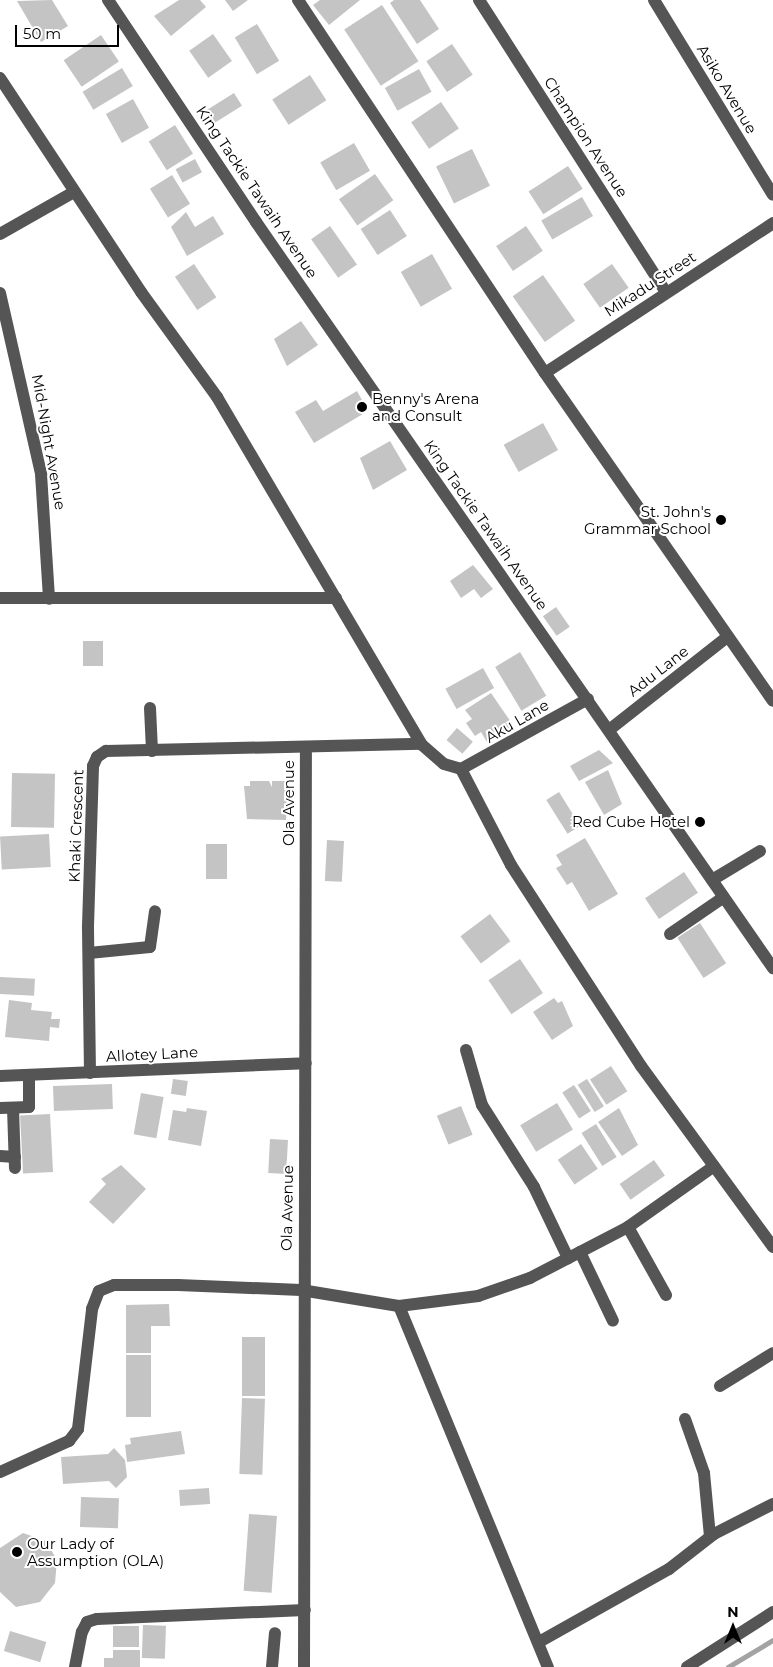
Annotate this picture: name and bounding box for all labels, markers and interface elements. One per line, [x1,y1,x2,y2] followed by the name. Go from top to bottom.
[18,15,121,47] scale bar
[23,24,61,43] text: 50 m
[693,41,761,137] street label: Asiko Avenue
[540,73,632,201] street label: Champion Avenue
[193,103,321,281] street label: King Tackie Tawaih Avenue
[601,248,699,320] street label: Mikadu Street
[28,373,70,511] street label: Mid-Night Avenue
[372,389,479,424] place label: Benny's Arena and Consult
[356,401,368,413] marker: Benny's Arena and Consult
[420,436,552,614] street label: King Tackie Tawaih Avenue
[584,502,711,537] place label: St. John's Grammar School
[715,514,727,526] marker: St. John's Grammar School
[624,642,692,700] street label: Adu Lane
[482,696,552,746] street label: Aku Lane
[280,760,298,846] street label: Ola Avenue
[65,769,87,883] street label: Khaki Crescent
[572,813,690,831] place label: Red Cube Hotel
[694,816,706,828] marker: Red Cube Hotel
[106,1043,198,1065] street label: Allotey Lane
[277,1165,297,1251] street label: Ola Avenue
[27,1534,164,1569] place label: Our Lady of Assumption (OLA)
[11,1546,23,1558] marker: Our Lady of Assumption (OLA)
[708,1602,758,1652] north arrow
[727,1603,739,1621] text: N

